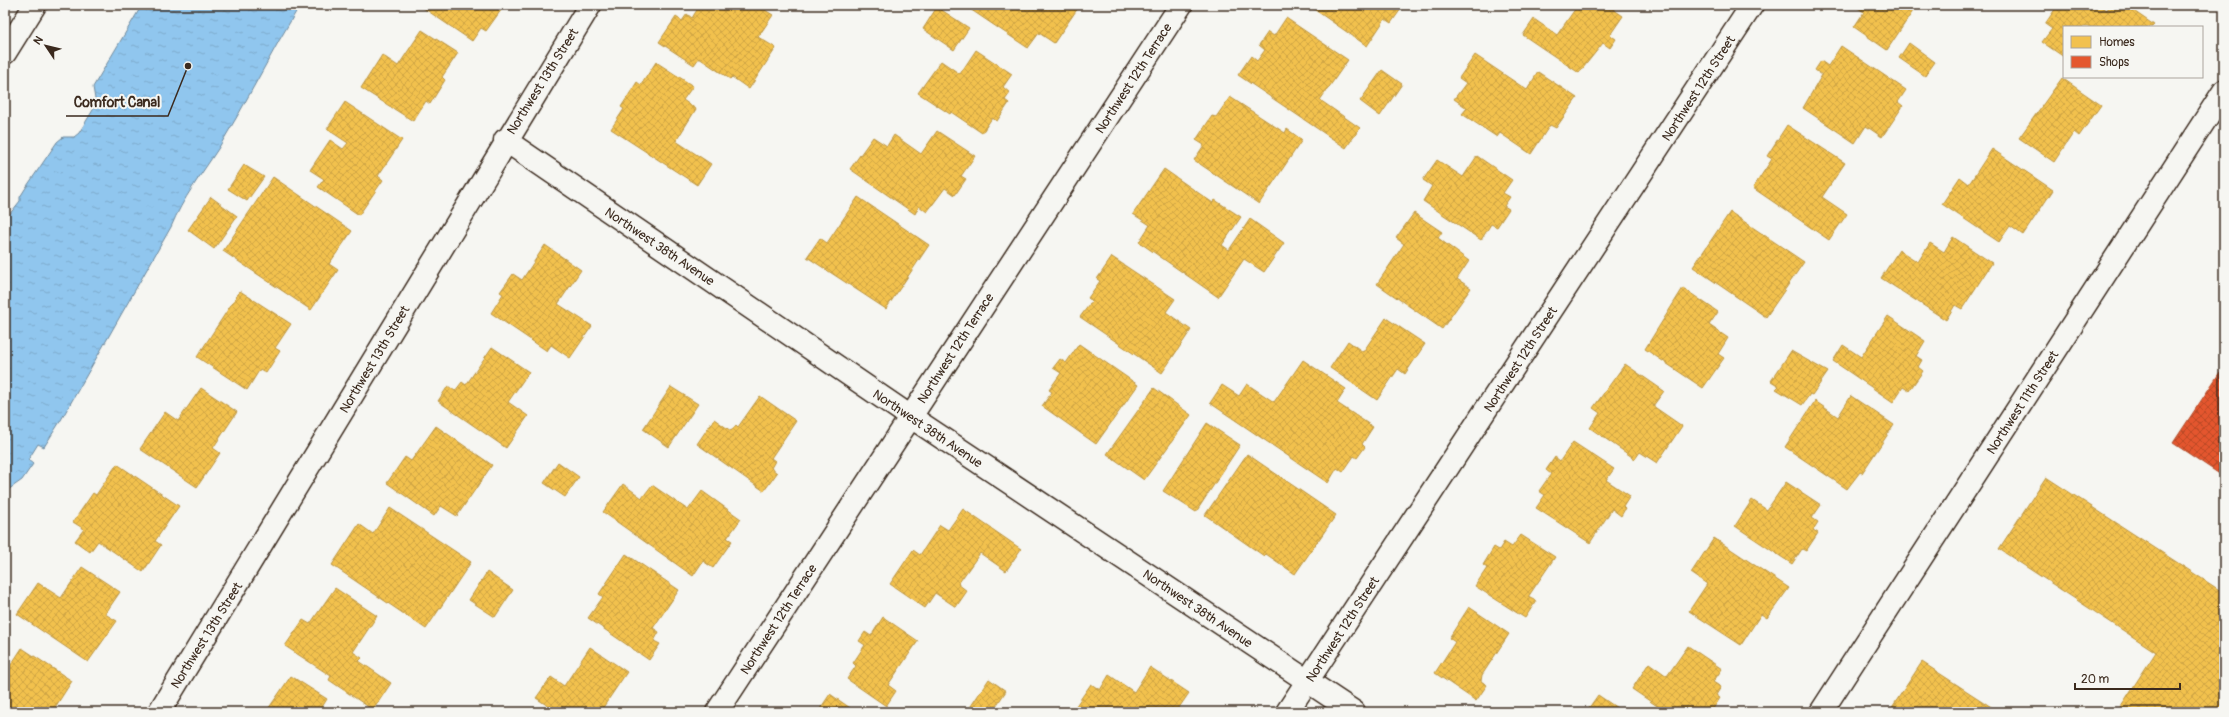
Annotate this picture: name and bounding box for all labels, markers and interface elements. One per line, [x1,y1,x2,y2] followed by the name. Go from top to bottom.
[1092,20,1176,137] street label: Northwest 12th Terrace
[504,25,583,138] street label: Northwest 13th Street
[26,26,66,66] north arrow
[2063,26,2203,78] legend
[1659,32,1739,144] street label: Northwest 12th Street
[31,33,46,47] text: N
[2099,35,2135,50] text: Homes
[2099,55,2130,70] text: Shops
[66,90,168,116] callout: Comfort Canal
[74,94,160,111] text: Comfort Canal
[602,204,718,290] street label: Northwest 38th Avenue
[914,290,998,407] street label: Northwest 12th Terrace
[336,302,414,416] street label: Northwest 13th Street
[1481,303,1561,415] street label: Northwest 12th Street
[1983,347,2063,457] street label: Northwest 11th Street
[870,386,986,472] street label: Northwest 38th Avenue
[737,561,821,678] street label: Northwest 12th Terrace
[1140,566,1256,652] street label: Northwest 38th Avenue
[1303,573,1383,685] street label: Northwest 12th Street
[168,579,247,692] street label: Northwest 13th Street
[2075,665,2180,691] scale bar
[2081,672,2110,687] text: 20 m

